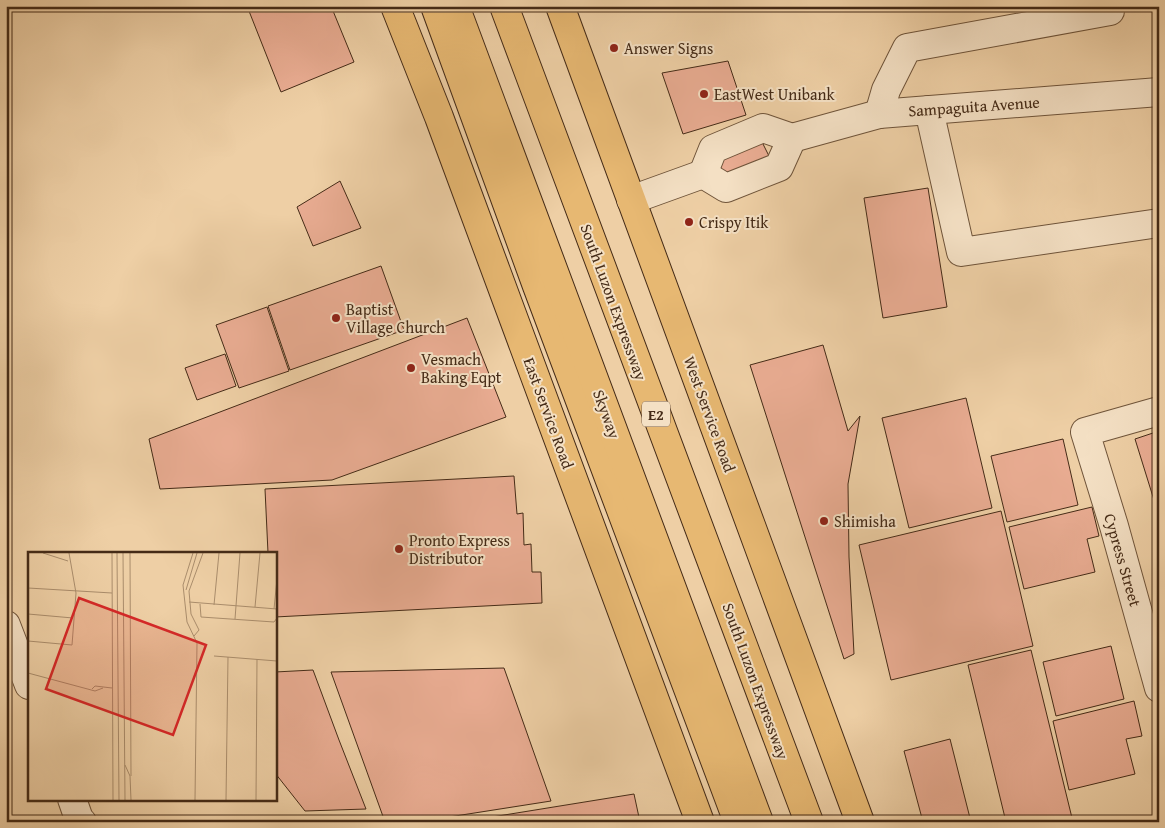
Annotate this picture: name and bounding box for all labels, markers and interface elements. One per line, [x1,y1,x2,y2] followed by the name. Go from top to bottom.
[624,36,713,60] place label: Answer Signs
[608,42,620,54] marker: Answer Signs
[714,82,836,106] place label: EastWest Unibank
[698,88,710,100] marker: EastWest Unibank
[907,89,1041,123] street label: Sampaguita Avenue
[699,210,769,234] place label: Crispy Itik
[683,216,695,228] marker: Crispy Itik
[575,220,654,384] street label: South Luzon Expressway
[346,297,445,339] place label: Baptist Village Church
[330,312,342,324] marker: Baptist Village Church
[421,347,502,389] place label: Vesmach Baking Eqpt
[678,353,742,476] street label: West Service Road
[518,354,580,473] street label: East Service Road
[405,362,417,374] marker: Vesmach Baking Eqpt
[587,386,627,442] street label: Skyway
[642,402,670,426] road number: E2
[834,509,896,533] place label: Shimisha
[1098,511,1148,610] street label: Cypress Street
[818,515,830,527] marker: Shimisha
[409,528,510,570] place label: Pronto Express Distributor
[393,543,405,555] marker: Pronto Express Distributor
[28,552,276,800] inset map
[717,599,796,763] street label: South Luzon Expressway

